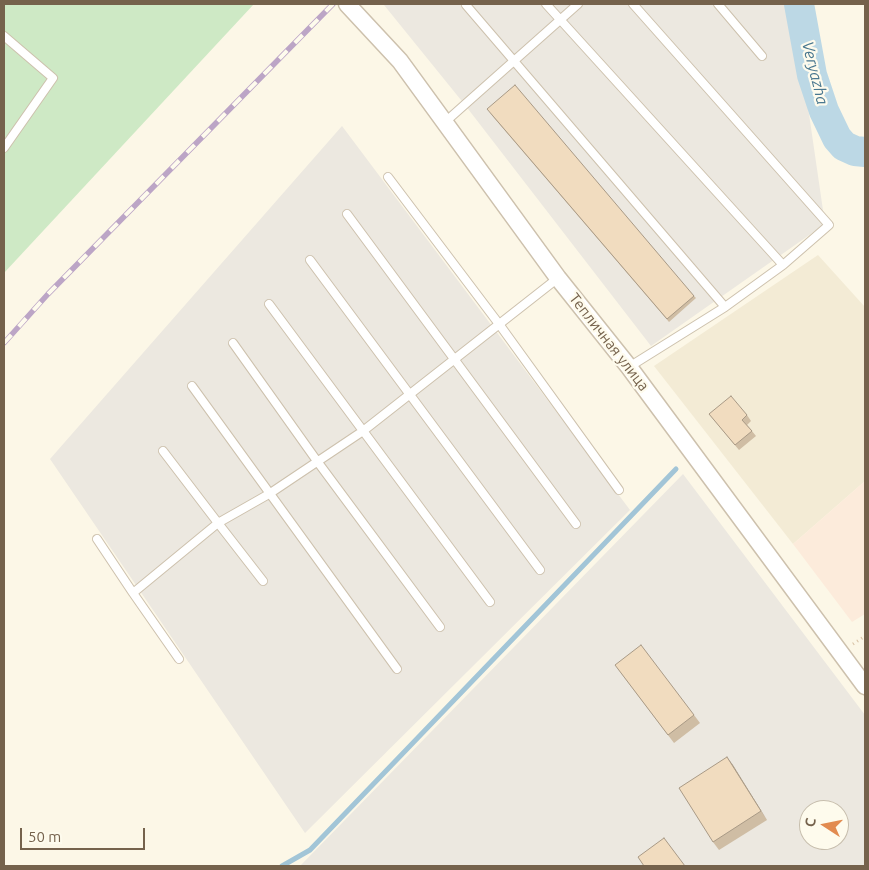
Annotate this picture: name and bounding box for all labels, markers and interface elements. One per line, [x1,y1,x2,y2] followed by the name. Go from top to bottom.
[798,39,832,107] water label: Veryazha
[565,290,653,394] street label: Тепличная улица
[799,800,849,850] north arrow
[802,816,819,828] text: С
[22,818,148,850] scale bar
[28,828,61,845] text: 50 m

